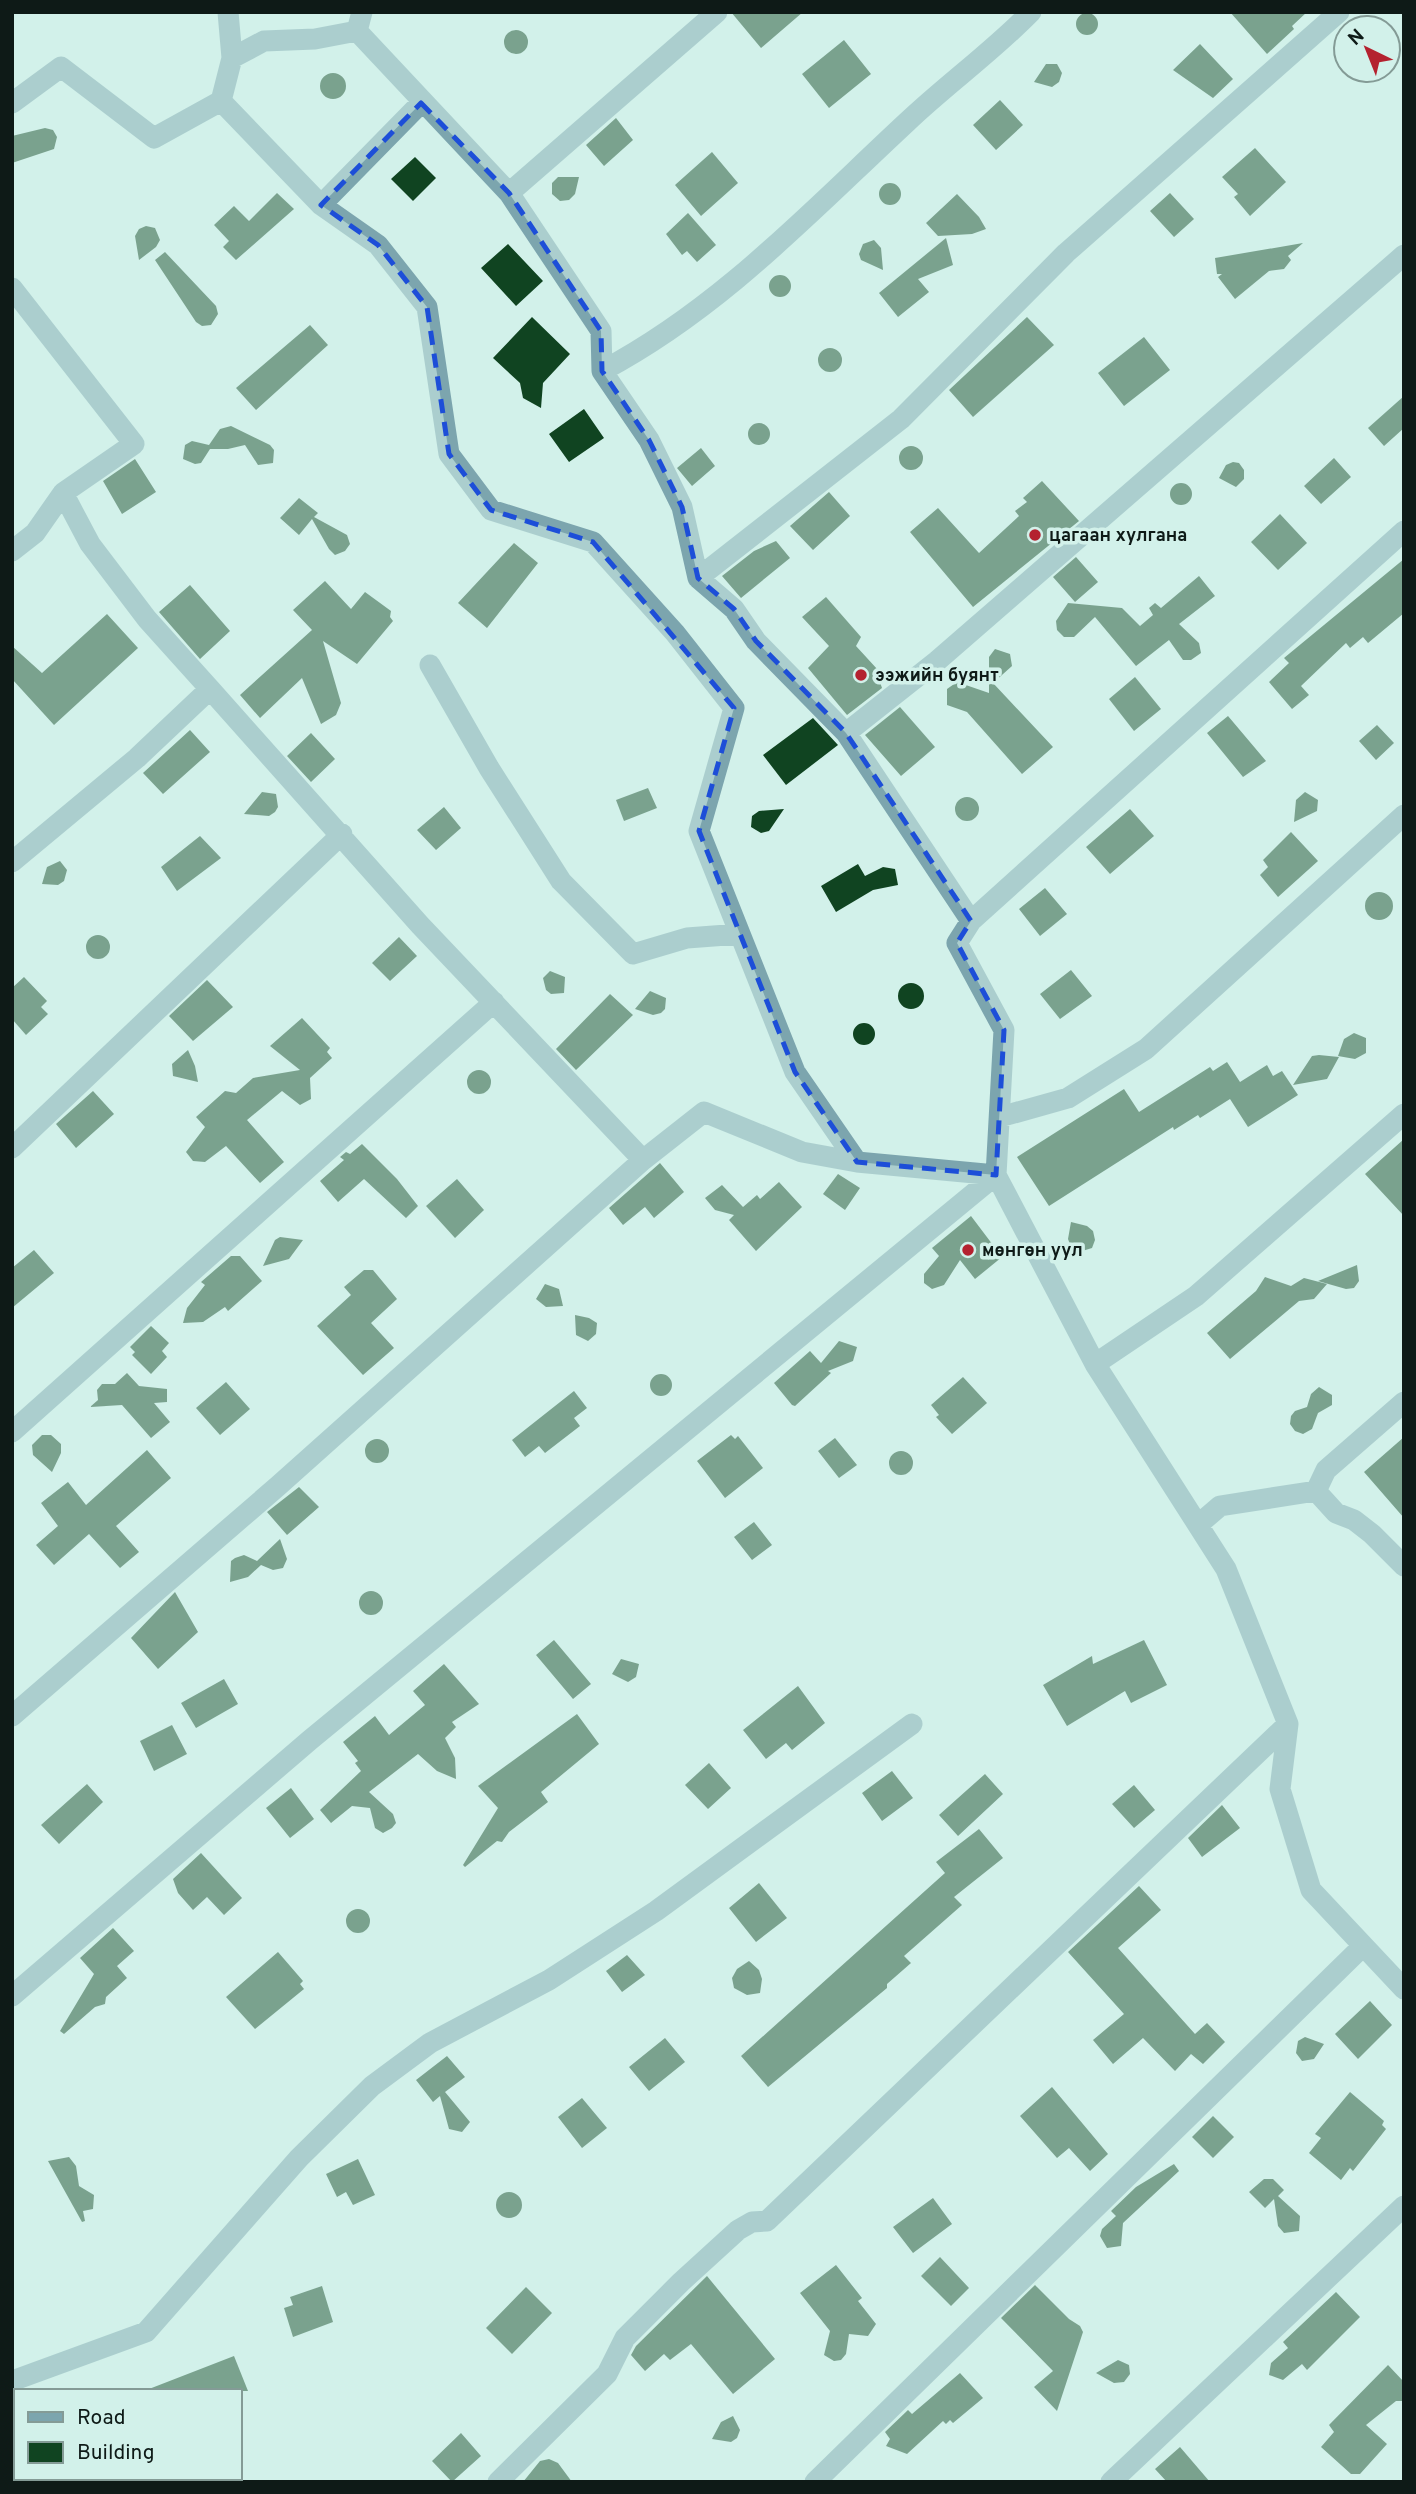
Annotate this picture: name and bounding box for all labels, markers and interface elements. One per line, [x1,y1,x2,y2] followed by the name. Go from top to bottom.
[1332,14,1402,84] north arrow
[1344,25,1370,51] text: N
[1049,525,1187,548] place label: цагаан хулгана
[1027,527,1043,543] marker: цагаан хулгана
[875,665,999,688] place label: ээжийн буянт
[853,667,869,683] marker: ээжийн буянт
[982,1240,1083,1263] place label: мөнгөн уул
[960,1242,976,1258] marker: мөнгөн уул
[14,2389,242,2480] legend
[77,2405,126,2432] text: Road
[77,2440,155,2467] text: Building

